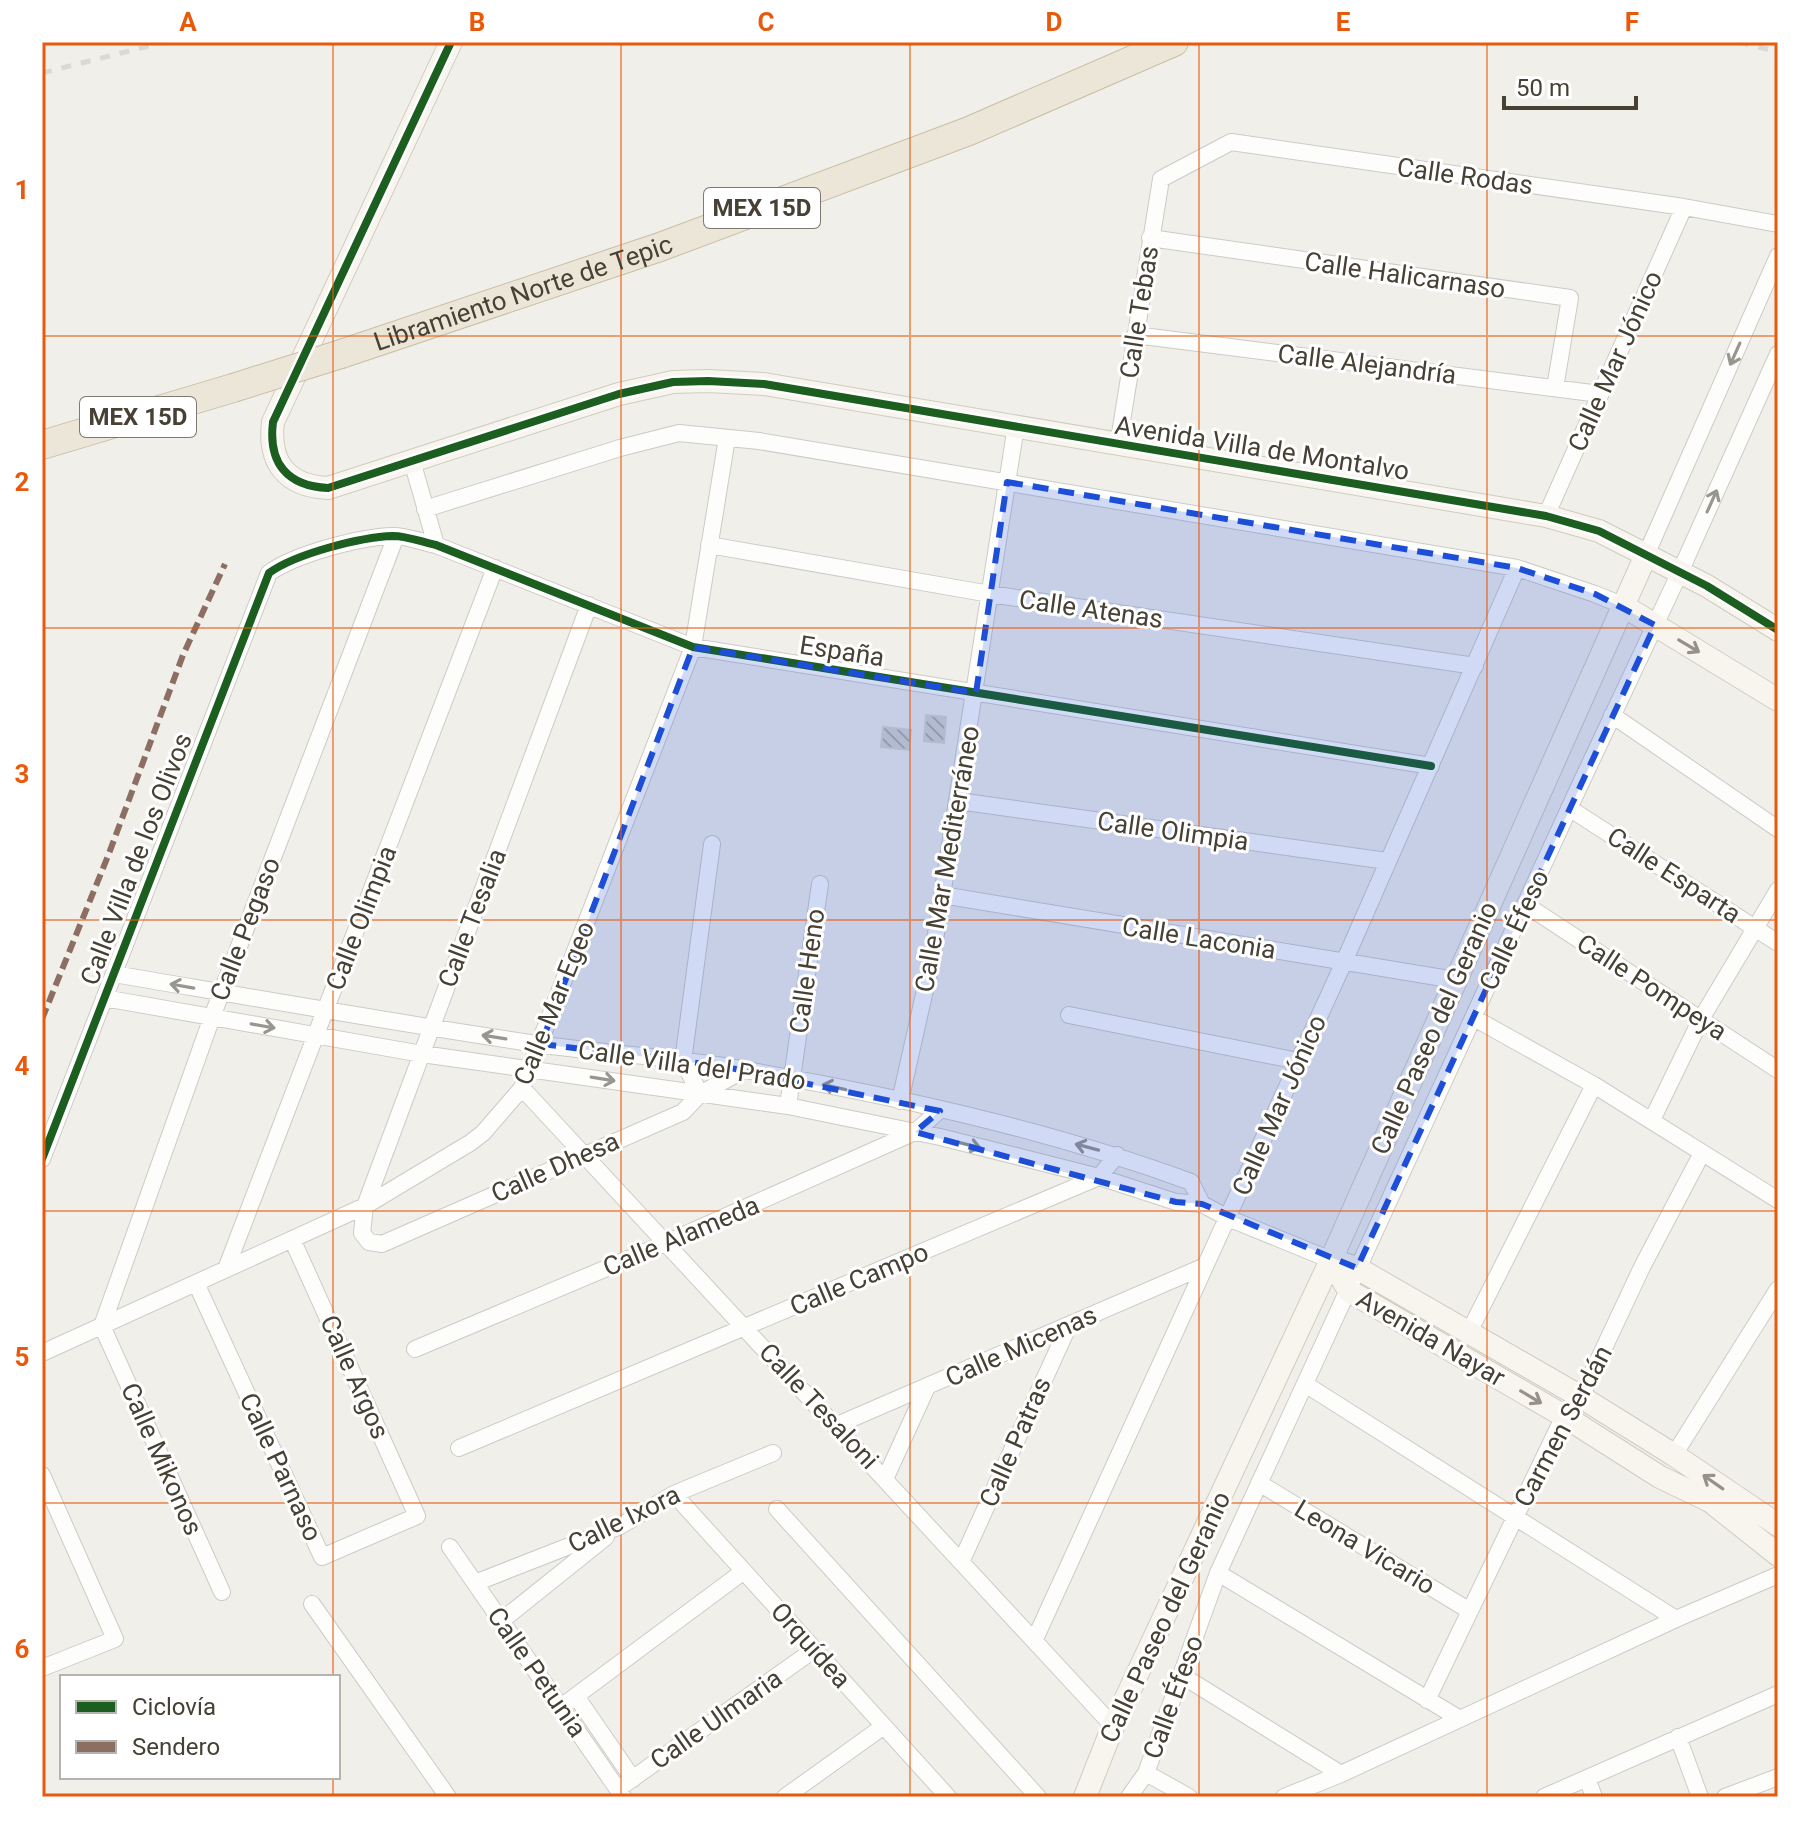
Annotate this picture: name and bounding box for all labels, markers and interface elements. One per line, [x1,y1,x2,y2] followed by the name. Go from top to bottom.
[179,7,197,37] text: A
[469,7,485,37] text: B
[757,7,775,37] text: C
[1046,7,1062,37] text: D
[1336,7,1351,37] text: E
[1625,7,1639,37] text: F
[1504,60,1636,110] scale bar
[1516,74,1570,102] text: 50 m
[1395,152,1535,200] street label: Calle Rodas
[15,175,29,205] text: 1
[704,188,820,228] road number: MEX 15D
[370,229,676,357] street label: Libramiento Norte de Tepic
[1114,244,1164,380] street label: Calle Tebas
[1303,246,1507,304] street label: Calle Halicarnaso
[1562,266,1668,456] street label: Calle Mar Jónico
[1276,338,1458,390] street label: Calle Alejandría
[1727,342,1742,366] one-way arrow
[80,397,196,437] road number: MEX 15D
[1113,410,1411,486] street label: Avenida Villa de Montalvo
[15,467,29,497] text: 2
[1705,489,1720,513] one-way arrow
[1017,584,1165,634] street label: Calle Atenas
[797,630,887,672] street label: España
[1677,638,1700,654] one-way arrow
[909,723,985,995] street label: Calle Mar Mediterráneo
[74,729,198,989] street label: Calle Villa de los Olivos
[15,759,29,789] text: 3
[1095,806,1251,856] street label: Calle Olimpia
[1602,821,1746,929] street label: Calle Esparta
[320,842,402,994] street label: Calle Olimpia
[432,845,512,991] street label: Calle Tesalia
[204,853,286,1005] street label: Calle Pegaso
[1473,865,1555,995] street label: Calle Éfeso
[1365,897,1503,1159] street label: Calle Paseo del Geranio
[783,907,831,1035] street label: Calle Heno
[1120,911,1278,965] street label: Calle Laconia
[508,917,600,1089] street label: Calle Mar Egeo
[1572,928,1732,1046] street label: Calle Pompeya
[170,978,196,993] one-way arrow
[1226,1010,1332,1200] street label: Calle Mar Jónico
[250,1020,275,1035] one-way arrow
[482,1029,507,1044] one-way arrow
[576,1034,808,1096] street label: Calle Villa del Prado
[15,1051,30,1081] text: 4
[590,1072,615,1087] one-way arrow
[822,1079,848,1094] one-way arrow
[486,1125,624,1209] street label: Calle Dhesa
[956,1138,981,1153] one-way arrow
[1075,1139,1101,1154] one-way arrow
[598,1190,764,1282] street label: Calle Alameda
[785,1236,933,1322] street label: Calle Campo
[1352,1283,1511,1393] street label: Avenida Nayar
[941,1299,1101,1393] street label: Calle Micenas
[314,1310,396,1444] street label: Calle Argos
[753,1337,885,1475] street label: Calle Tesaloni
[1508,1340,1618,1512] street label: Carmen Serdán
[15,1342,29,1372] text: 5
[973,1373,1057,1511] street label: Calle Patras
[115,1378,209,1540] street label: Calle Mikonos
[234,1388,328,1546] street label: Calle Parnaso
[1519,1389,1542,1405] one-way arrow
[1703,1474,1725,1490] one-way arrow
[563,1479,685,1559] street label: Calle Ixora
[1094,1487,1236,1747] street label: Calle Paseo del Geranio
[1289,1493,1441,1601] street label: Leona Vicario
[765,1596,857,1694] street label: Orquídea
[481,1601,593,1743] street label: Calle Petunia
[1137,1631,1209,1763] street label: Calle Éfeso
[15,1634,30,1664] text: 6
[645,1663,787,1775] street label: Calle Ulmaria
[60,1675,340,1779] legend
[132,1693,216,1721] text: Ciclovía
[132,1733,220,1761] text: Sendero

